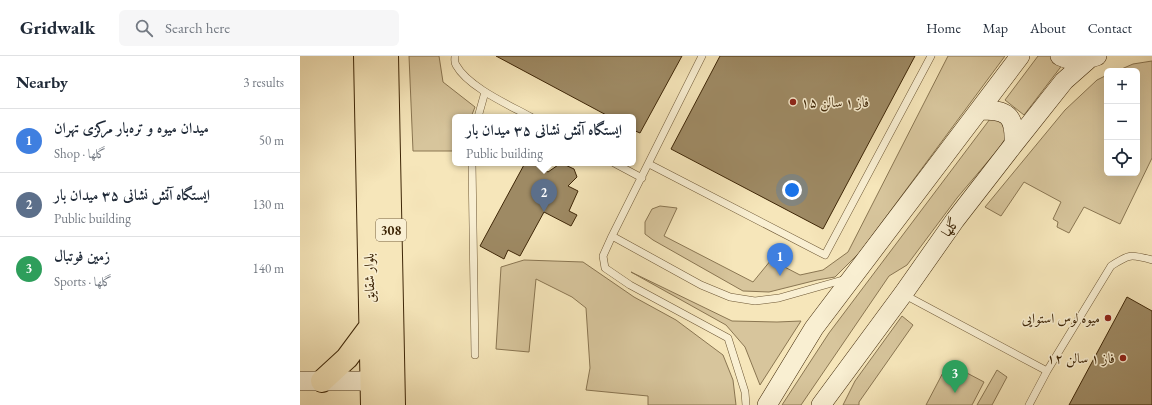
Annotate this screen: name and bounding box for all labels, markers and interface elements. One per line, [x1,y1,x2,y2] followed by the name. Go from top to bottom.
[119,10,399,46] search box
[20,15,95,40] text: Gridwalk
[133,17,155,39] icon: search
[165,18,230,37] text: Search here
[926,19,961,37] text: Home
[983,19,1008,37] text: Map
[1030,19,1066,37] text: About
[1088,19,1132,37] text: Contact
[1104,68,1140,176] map controls
[1104,68,1140,104] button: +
[16,71,68,93] text: Nearby
[243,74,284,91] text: 3 results
[801,93,869,112] place label: فاز ۱ سالن ۱۵
[788,97,798,107] marker: فاز ۱ سالن ۱۵
[1104,104,1140,140] button: −
[452,114,636,166] popup
[54,118,209,137] text: میدان میوه و تره‌بار مرکزی تهران
[466,120,622,139] text: ایستگاه آتش نشانی ۳۵ میدان بار
[26,132,32,149] text: 1
[259,132,284,149] text: 50 m
[1104,140,1140,176] button: locate
[54,145,106,162] text: Shop · گلها
[466,145,543,162] text: Public building
[531,179,557,212] pin: 2
[782,180,802,200] your location
[54,185,210,204] text: ایستگاه آتش نشانی ۳۵ میدان بار
[26,196,32,213] text: 2
[253,196,284,213] text: 130 m
[54,210,131,227] text: Public building
[937,214,963,240] street label: گلها
[376,219,406,241] road number: 308
[767,243,793,276] pin: 1
[54,246,110,265] text: زمین فوتبال
[360,253,378,303] street label: بلوار شقایق
[26,260,32,277] text: 3
[253,260,284,277] text: 140 m
[54,273,112,290] text: Sports · گلها
[1022,309,1100,328] place label: میوه لوس استوایی
[1103,313,1113,323] marker: میوه لوس استوایی
[1047,349,1115,368] place label: فاز ۱ سالن ۱۲
[1118,353,1128,363] marker: فاز ۱ سالن ۱۲
[942,360,968,393] pin: 3

